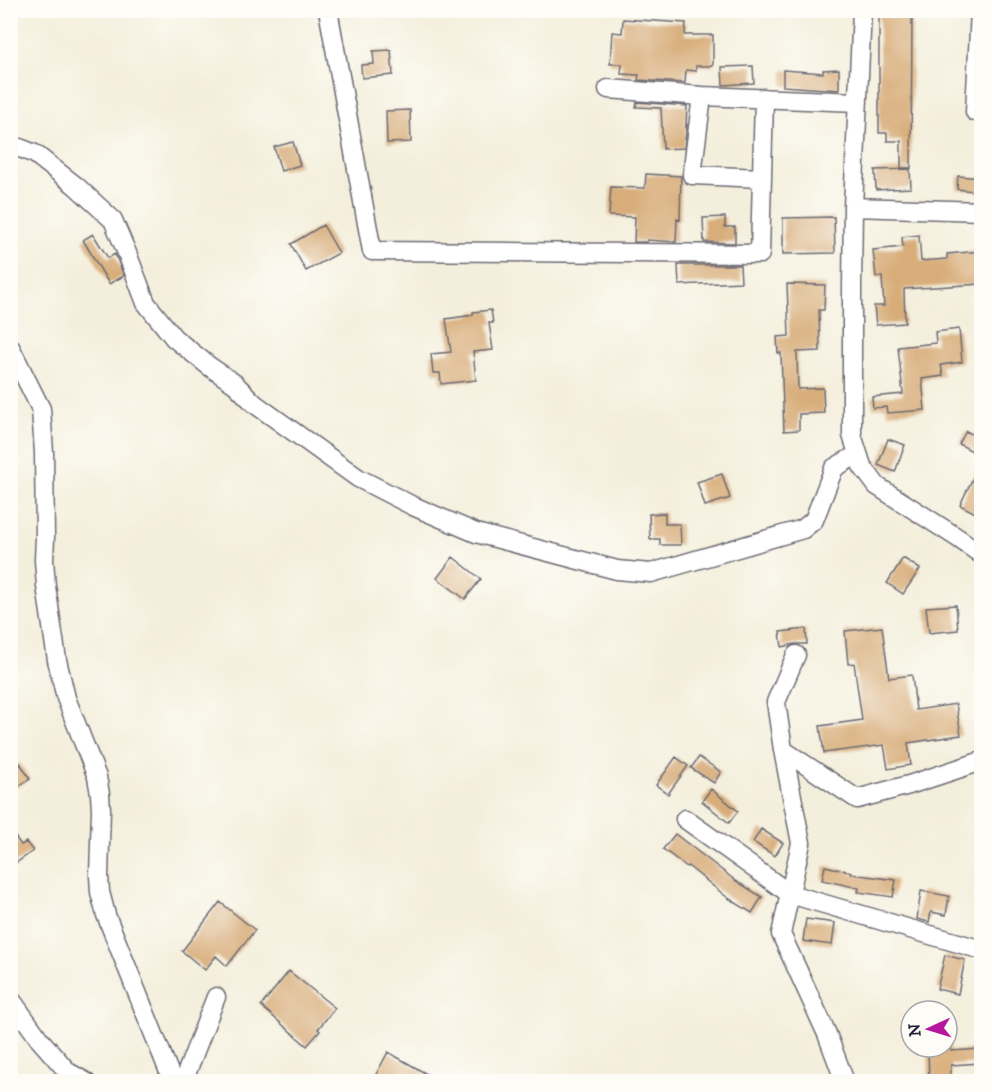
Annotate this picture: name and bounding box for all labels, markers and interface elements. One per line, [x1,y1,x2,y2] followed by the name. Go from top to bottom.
[899,999,959,1059] north arrow
[905,1023,925,1037] text: N

